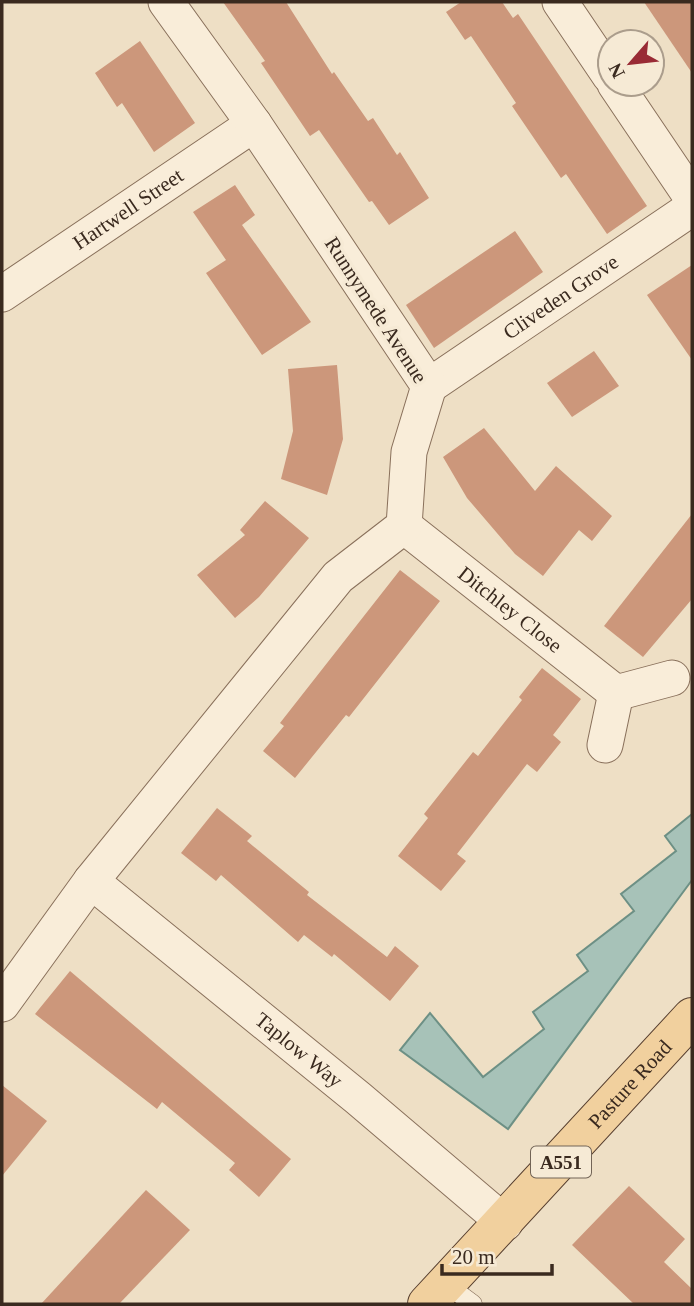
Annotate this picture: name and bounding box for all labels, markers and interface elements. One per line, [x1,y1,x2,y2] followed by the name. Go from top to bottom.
[596,28,666,98] north arrow
[604,60,629,82] text: N
[68,163,188,255] street label: Hartwell Street
[320,232,432,388] street label: Runnymede Avenue
[499,249,623,344] street label: Cliveden Grove
[453,561,567,658] street label: Ditchley Close
[250,1007,348,1093] street label: Taplow Way
[583,1035,677,1133] street label: Pasture Road
[531,1146,591,1178] road number: A551
[442,1232,552,1276] scale bar
[452,1245,495,1269] text: 20 m

